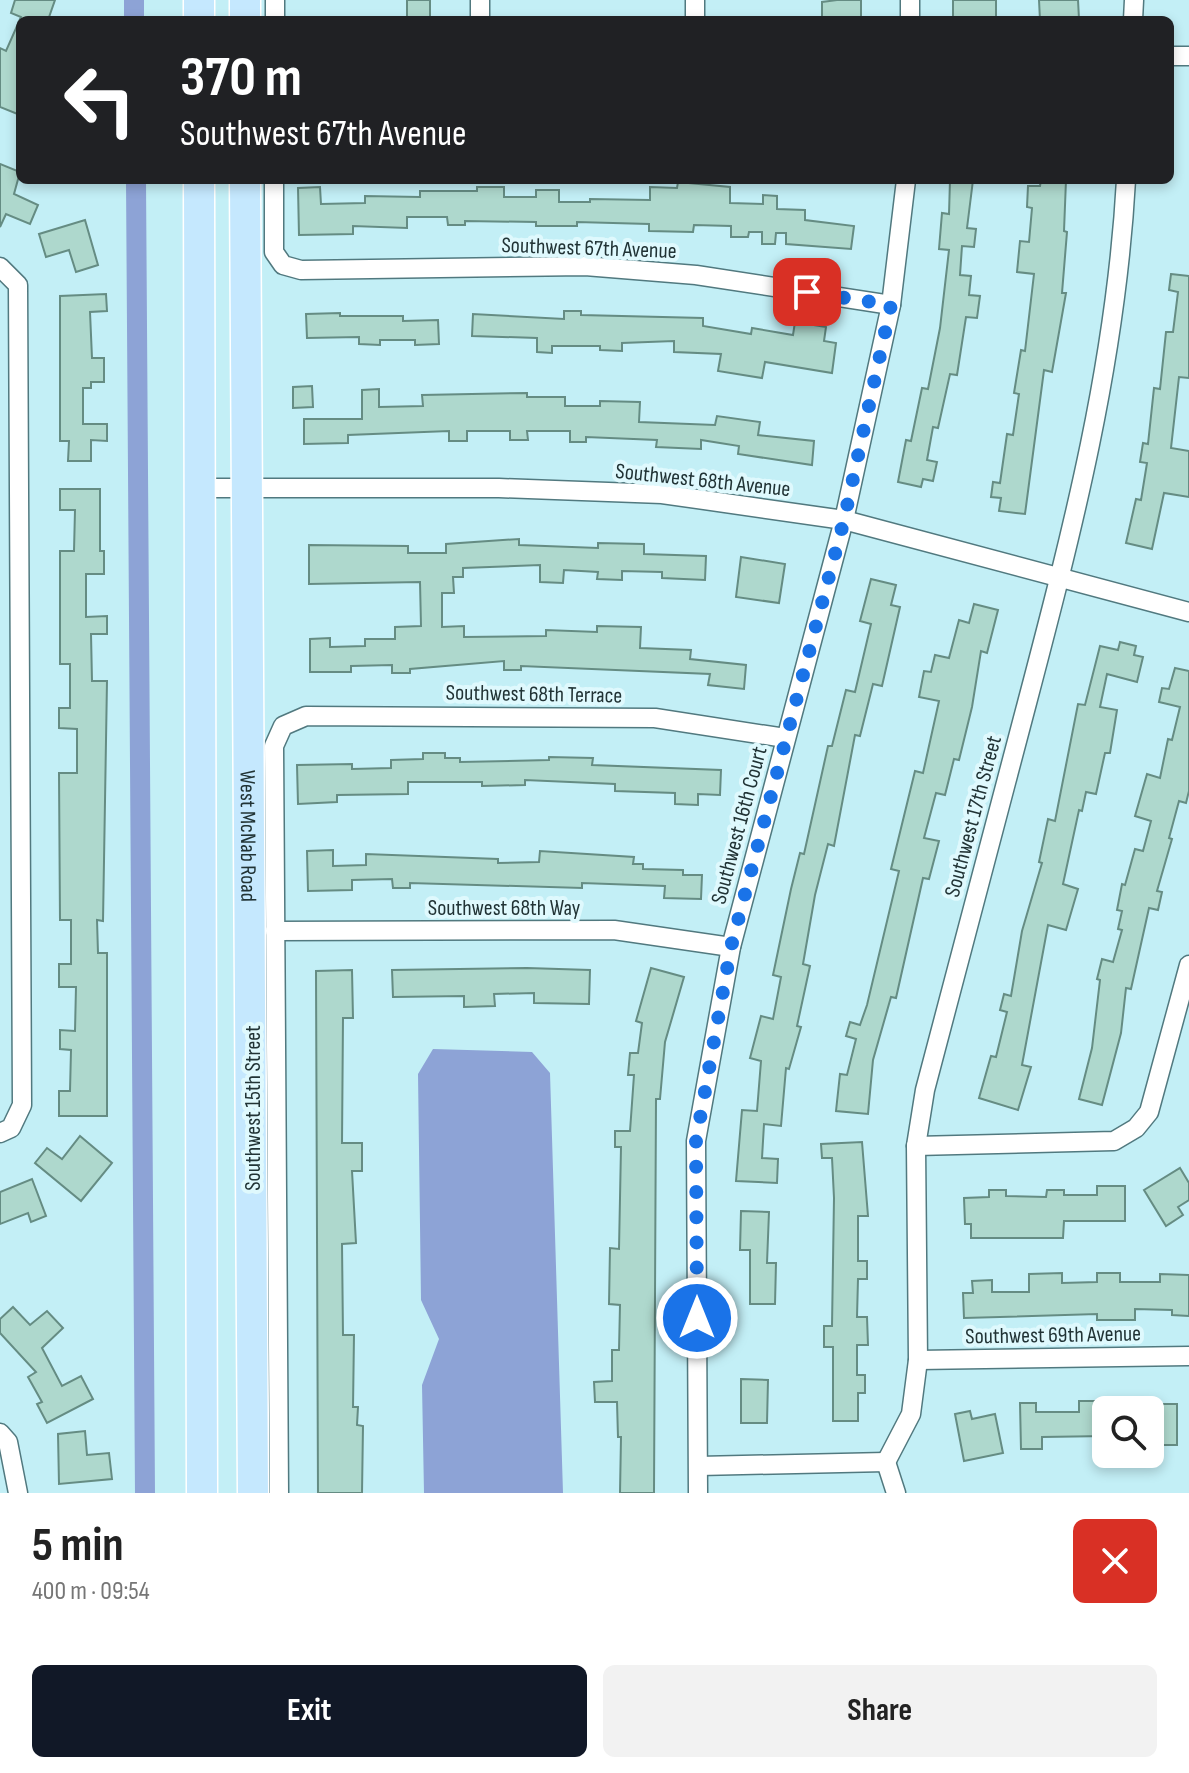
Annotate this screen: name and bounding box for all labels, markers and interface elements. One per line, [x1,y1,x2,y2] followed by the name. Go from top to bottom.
[180,45,302,112] text: 370 m
[48,48,152,152] icon: left
[180,113,467,156] text: Southwest 67th Avenue
[501,232,677,265] street label: Southwest 67th Avenue
[773,258,841,326] pin
[785,270,829,314] icon: arrive
[614,458,792,503] street label: Southwest 68th Avenue
[445,679,623,710] street label: Southwest 68th Terrace
[939,733,1008,900] street label: Southwest 17th Street
[705,743,774,907] street label: Southwest 16th Court
[234,770,261,902] street label: West McNab Road
[428,895,581,922] street label: Southwest 68th Way
[240,1025,267,1191] street label: Southwest 15th Street
[655,1276,739,1360] position arrow
[965,1320,1141,1351] street label: Southwest 69th Avenue
[1092,1396,1164,1468] map controls
[1092,1396,1164,1468] button: search
[32,1517,124,1574] text: 5 min
[1073,1519,1157,1603] button: close
[32,1576,150,1607] text: 400 m · 09:54
[32,1665,587,1757] button: Exit
[603,1665,1157,1757] button: Share

